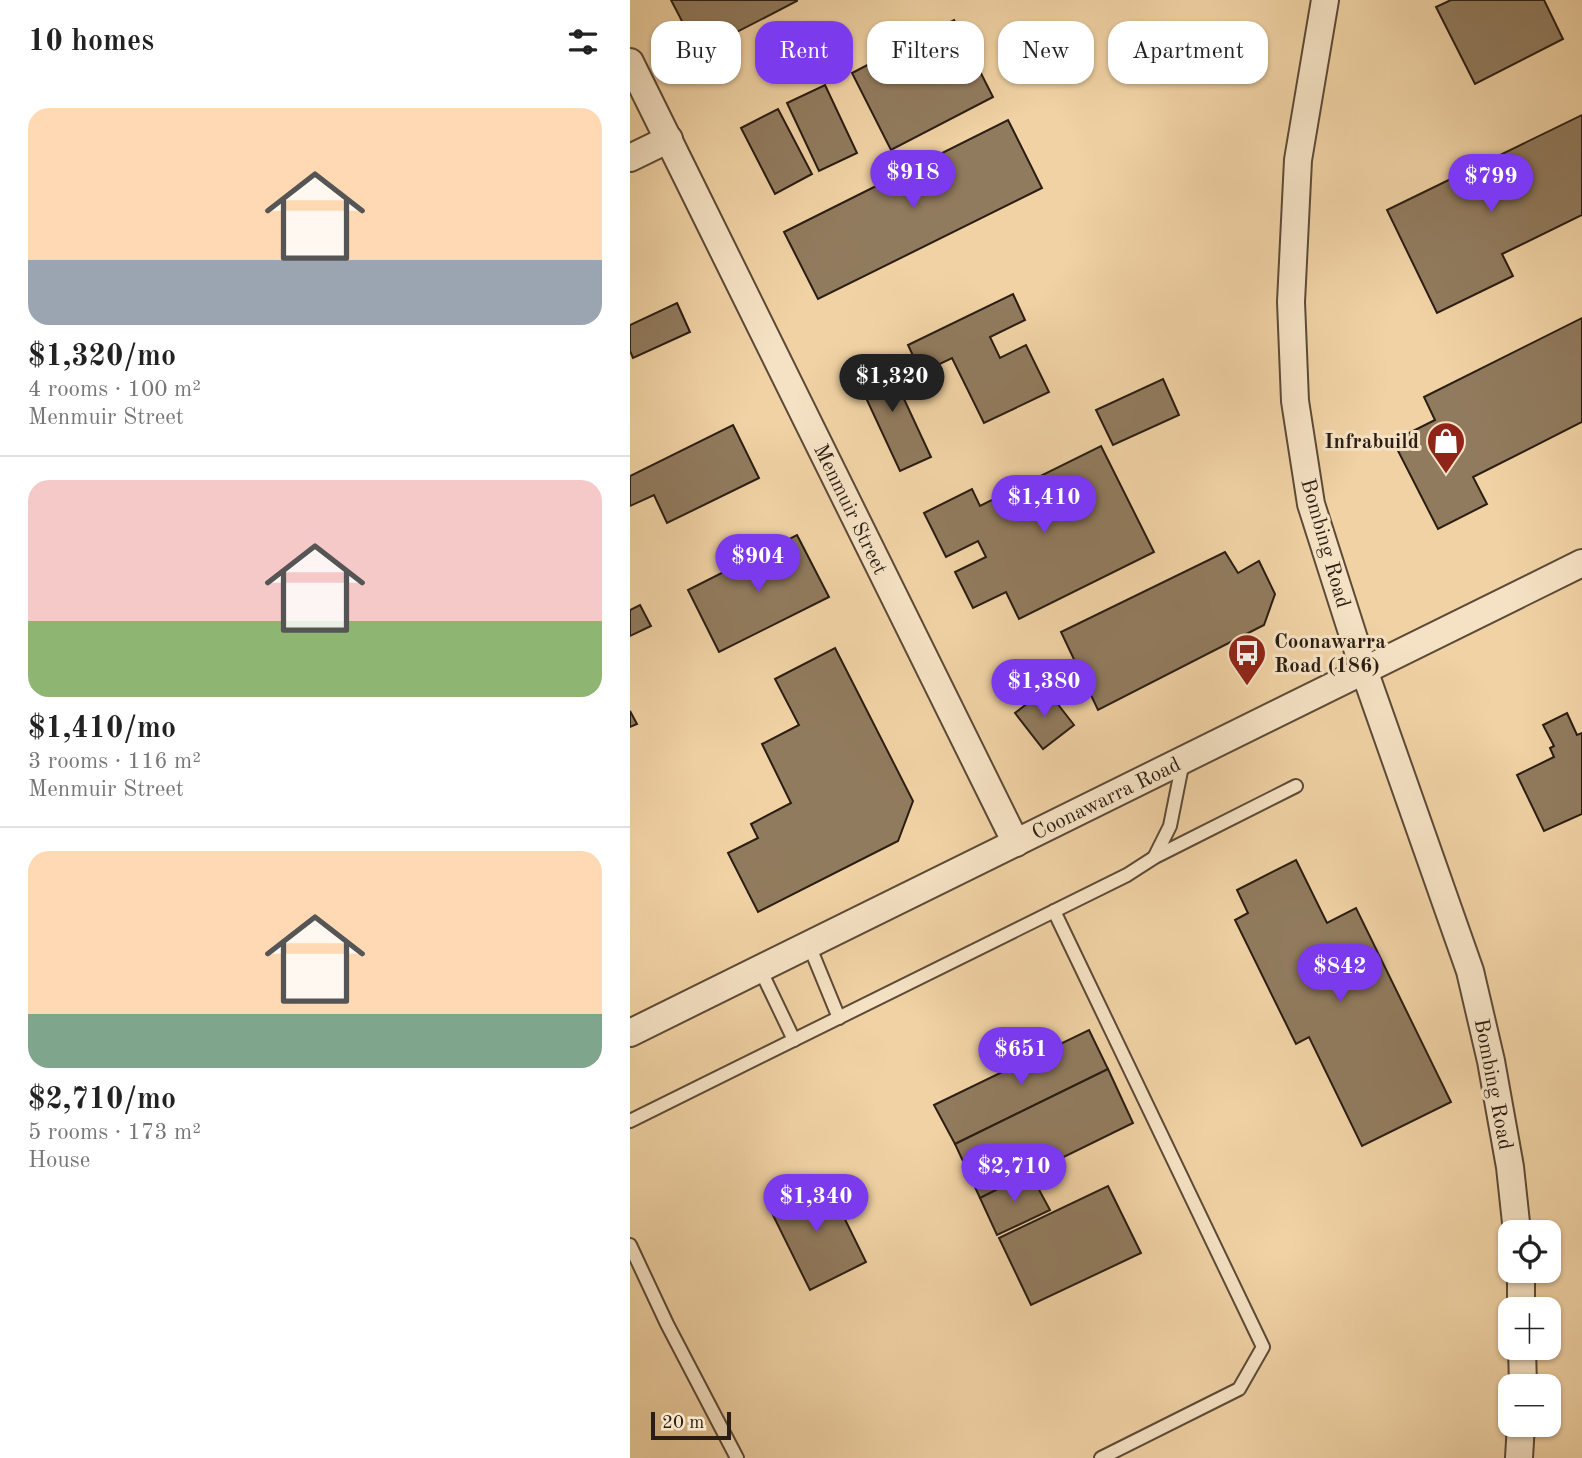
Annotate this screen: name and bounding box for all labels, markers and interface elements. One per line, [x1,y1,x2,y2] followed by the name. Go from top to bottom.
[651,21,741,84] chip: Buy
[755,21,853,84] chip: Rent
[867,21,984,84] chip: Filters
[998,21,1094,84] chip: New
[1108,21,1268,84] chip: Apartment
[564,23,602,61] icon: filters
[28,27,154,57] text: 10 homes
[872,150,954,210] pin: $918
[252,153,378,279] icon: home
[1450,154,1532,214] pin: $799
[886,161,940,184] text: $918
[1464,165,1518,188] text: $799
[28,342,176,372] text: $1,320/mo
[835,354,949,414] pin: $1,320
[855,365,929,388] text: $1,320
[28,378,201,401] text: 4 rooms · 100 m²
[28,406,184,429] text: Menmuir Street
[1425,420,1467,475] shop icon: Infrabuild
[1324,432,1419,453] place label: Infrabuild
[809,441,890,578] street label: Menmuir Street
[987,476,1101,535] pin: $1,410
[1296,476,1353,610] street label: Bombing Road
[1007,486,1081,509] text: $1,410
[252,525,378,651] icon: home
[717,534,799,594] pin: $904
[731,545,785,568] text: $904
[1226,632,1268,687] bus stop icon: Coonawarra Road (186)
[1274,632,1386,677] place label: Coonawarra Road (186)
[987,660,1101,719] pin: $1,380
[1007,670,1081,693] text: $1,380
[28,714,176,744] text: $1,410/mo
[28,750,201,773] text: 3 rooms · 116 m²
[1029,754,1184,844] street label: Coonawarra Road
[28,778,184,801] text: Menmuir Street
[252,896,378,1022] icon: home
[1299,944,1381,1004] pin: $842
[1313,955,1367,978] text: $842
[1469,1017,1516,1152] street label: Bombing Road
[980,1028,1062,1087] pin: $651
[994,1038,1048,1061] text: $651
[28,1085,176,1115] text: $2,710/mo
[28,1121,201,1144] text: 5 rooms · 173 m²
[957,1144,1071,1204] pin: $2,710
[28,1149,90,1172] text: House
[977,1155,1051,1178] text: $2,710
[759,1174,873,1234] pin: $1,340
[779,1185,853,1208] text: $1,340
[1498,1220,1561,1437] map controls
[1498,1220,1561,1283] button: locate
[1498,1297,1561,1360] button: +
[1498,1374,1561,1437] button: −
[651,1409,732,1441] scale bar
[662,1414,704,1433] text: 20 m

